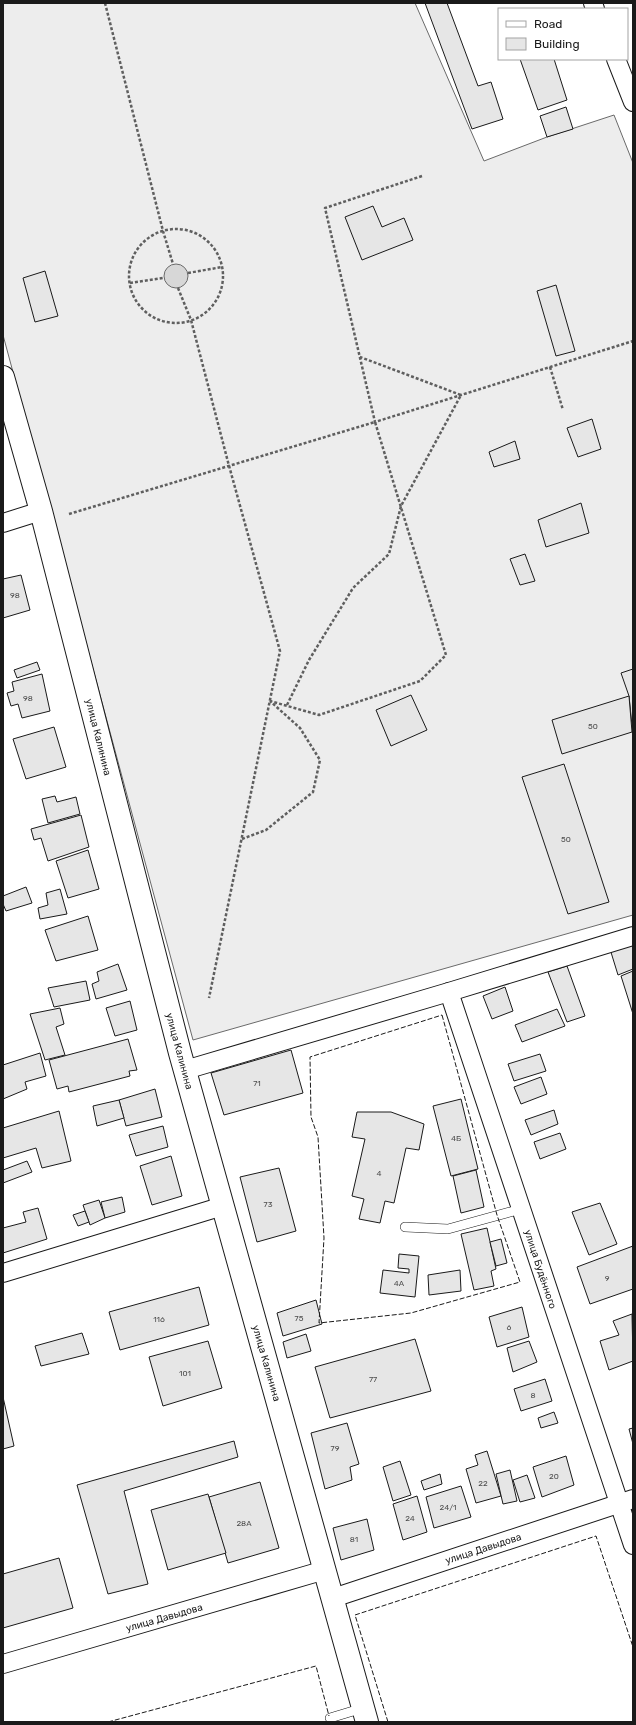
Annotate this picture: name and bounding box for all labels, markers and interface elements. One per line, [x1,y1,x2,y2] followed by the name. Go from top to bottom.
[498,8,628,60] legend
[534,17,562,31] text: Road
[534,37,580,51] text: Building
[10,591,20,600] house number: 98
[23,694,33,703] house number: 98
[83,698,113,777] street label: улица Калинина
[588,722,598,731] house number: 50
[561,835,571,844] house number: 50
[163,1012,195,1091] street label: улица Калинина
[253,1079,261,1088] house number: 71
[451,1134,461,1143] house number: 4Б
[377,1169,382,1178] house number: 4
[264,1200,273,1209] house number: 73
[522,1228,559,1311] street label: улица Будённого
[605,1274,610,1283] house number: 9
[394,1279,405,1288] house number: 4А
[295,1314,304,1323] house number: 75
[153,1315,165,1324] house number: 116
[507,1323,512,1332] house number: 6
[249,1324,283,1403] street label: улица Калинина
[179,1369,191,1378] house number: 101
[369,1375,377,1384] house number: 77
[530,1391,536,1400] house number: 8
[331,1444,340,1453] house number: 79
[549,1472,559,1481] house number: 20
[478,1479,488,1488] house number: 22
[440,1503,456,1512] house number: 24/1
[405,1514,415,1523] house number: 24
[236,1519,252,1528] house number: 28А
[444,1531,523,1567] street label: улица Давыдова
[350,1535,358,1544] house number: 81
[124,1601,204,1635] street label: улица Давыдова

